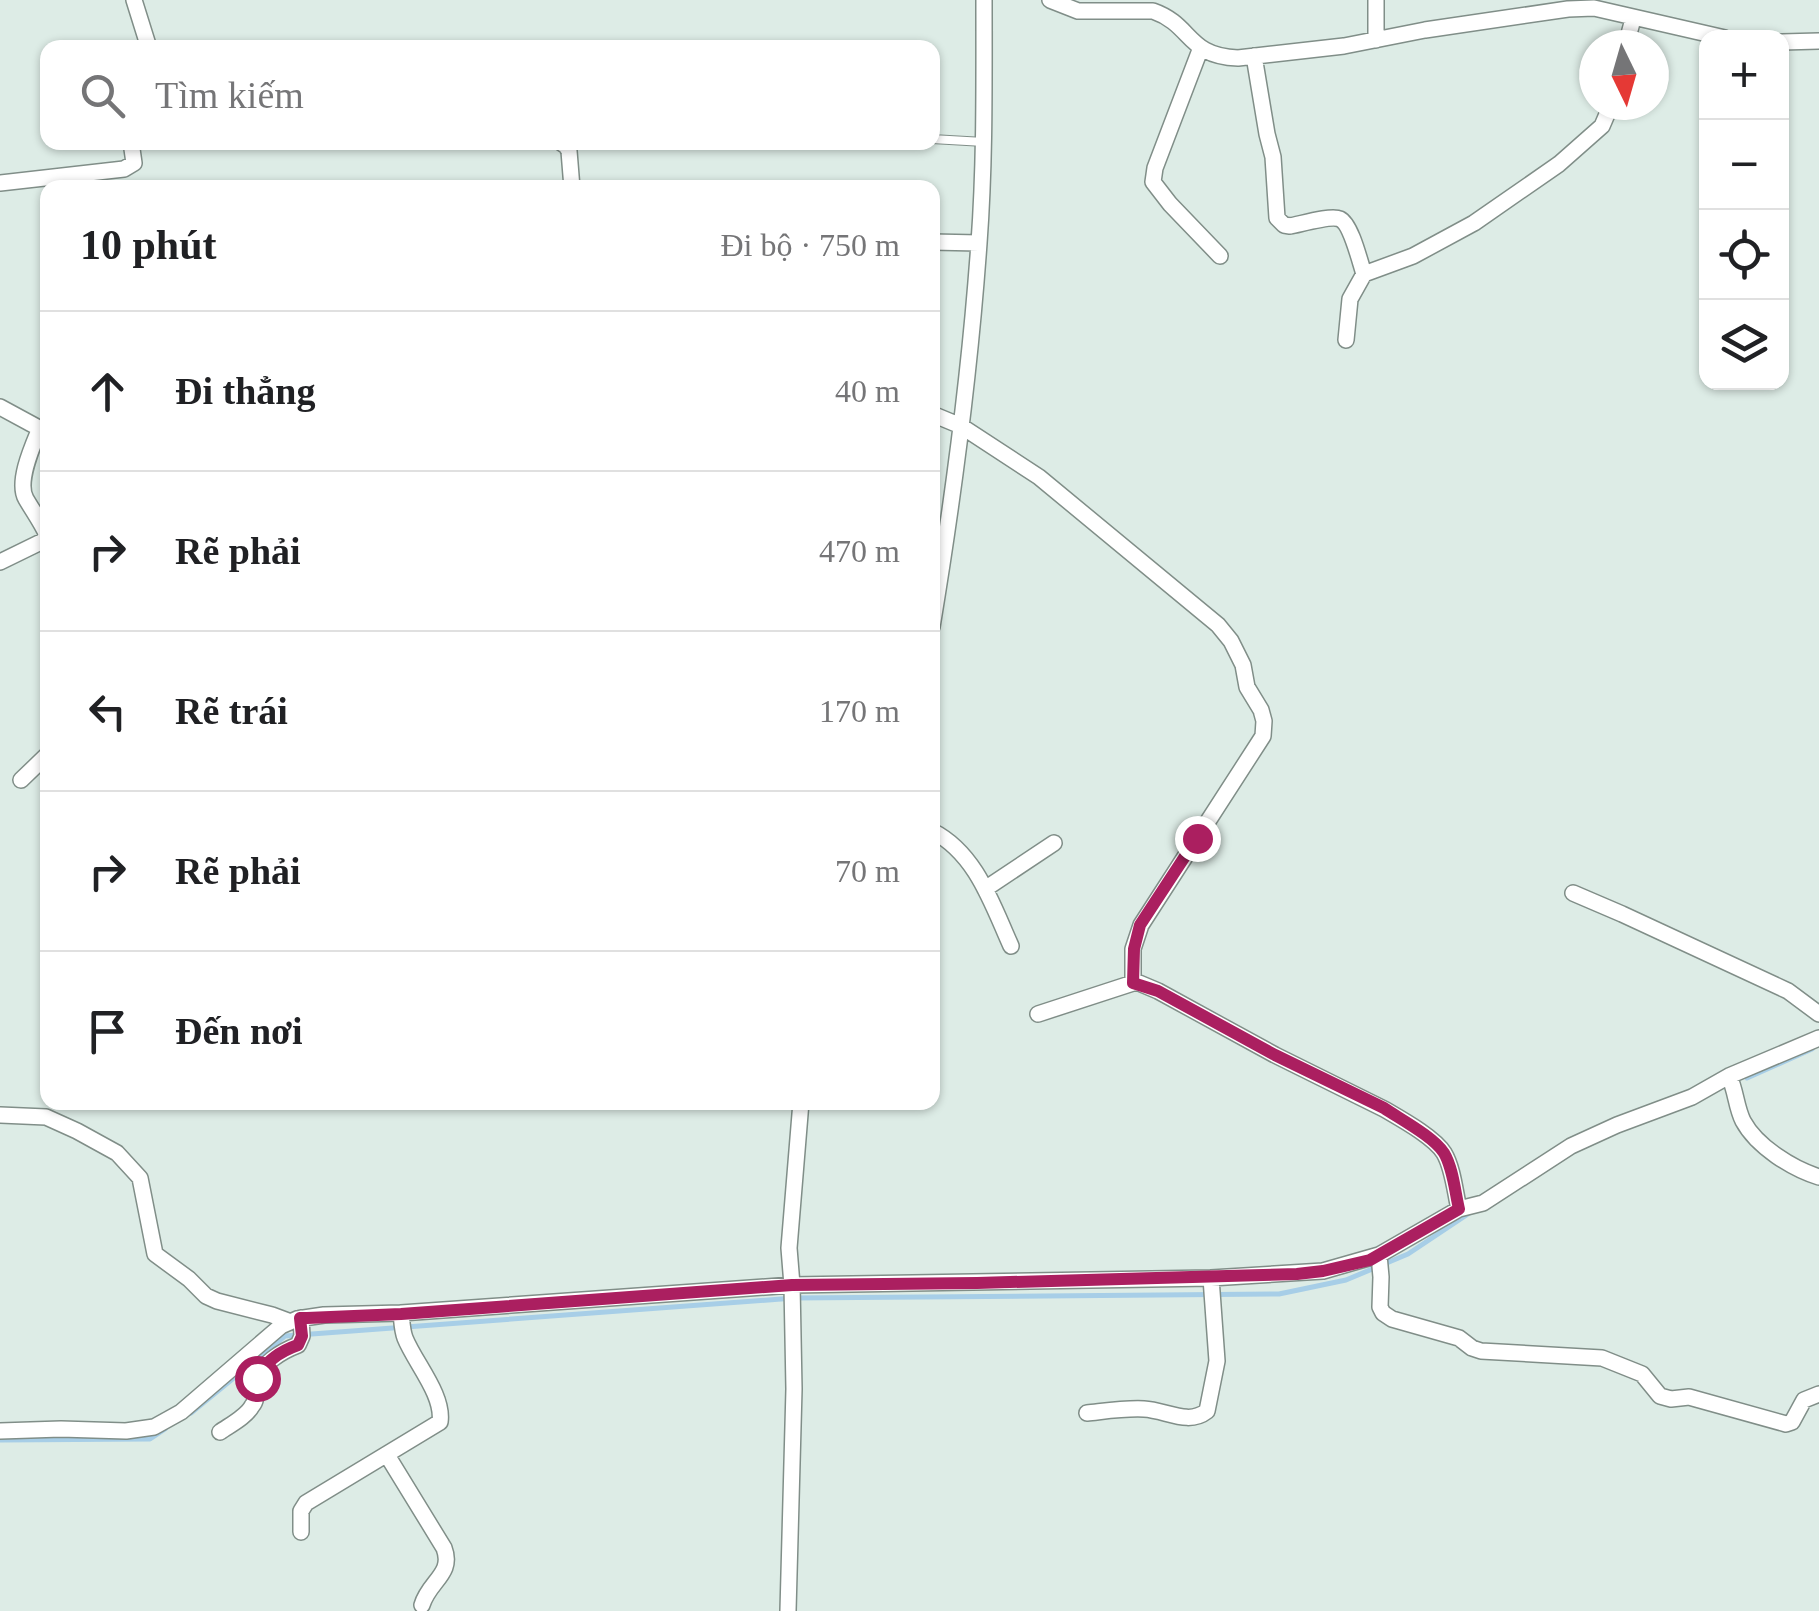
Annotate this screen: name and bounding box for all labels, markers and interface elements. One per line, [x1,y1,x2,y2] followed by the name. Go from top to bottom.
[1579,30,1669,120] north arrow
[1699,30,1789,390] map controls
[1699,30,1789,120] button: +
[40,40,940,150] search box
[75,68,130,123] icon: search
[155,74,304,116] text: Tìm kiếm
[1699,120,1789,210] button: −
[1699,210,1789,300] button: locate
[80,222,217,268] text: 10 phút
[720,227,900,263] text: Đi bộ · 750 m
[1699,300,1789,390] button: layers
[80,364,135,419] icon: ahead
[175,370,315,412] text: Đi thẳng
[835,373,900,409] text: 40 m
[80,524,135,579] icon: right
[175,530,301,572] text: Rẽ phải
[819,533,900,569] text: 470 m
[80,684,135,739] icon: left
[175,690,288,732] text: Rẽ trái
[819,693,900,729] text: 170 m
[1175,816,1221,862] route end
[80,844,135,899] icon: right
[175,850,301,892] text: Rẽ phải
[835,853,900,889] text: 70 m
[80,1004,135,1059] icon: arrive
[175,1010,303,1052] text: Đến nơi
[235,1356,281,1402] route start

